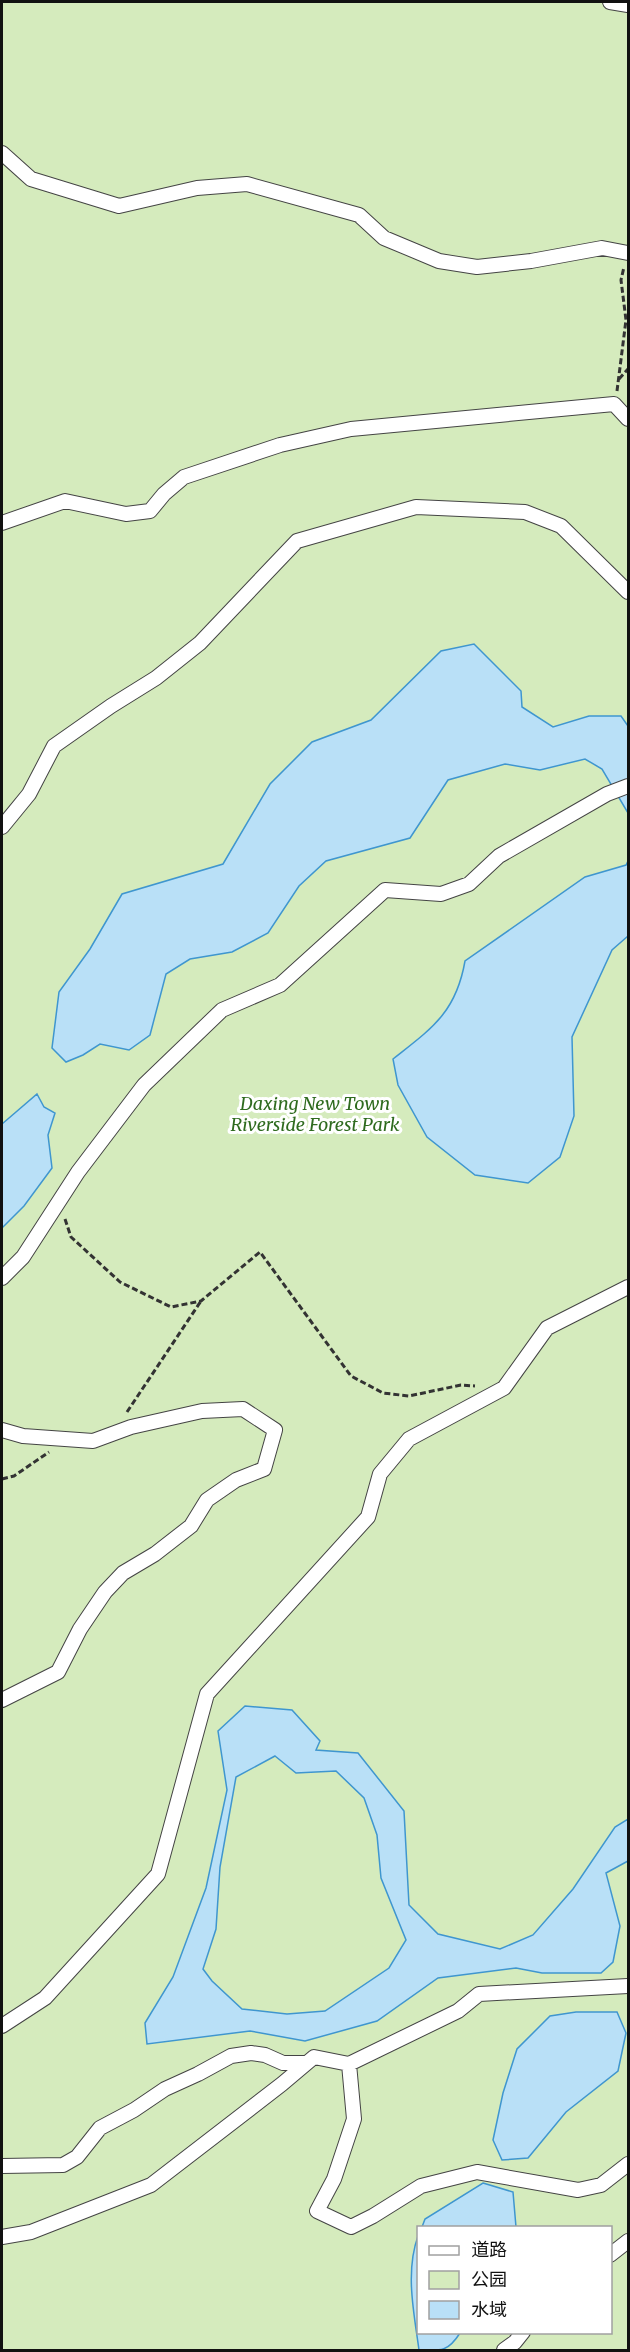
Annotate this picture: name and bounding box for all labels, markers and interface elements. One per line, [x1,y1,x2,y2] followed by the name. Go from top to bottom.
[230,1092,400,1136] park label: Daxing New Town Riverside Forest Park
[417,2226,612,2334] legend
[471,2238,507,2261] text: 道路
[471,2268,507,2291] text: 公园
[471,2298,507,2321] text: 水域

